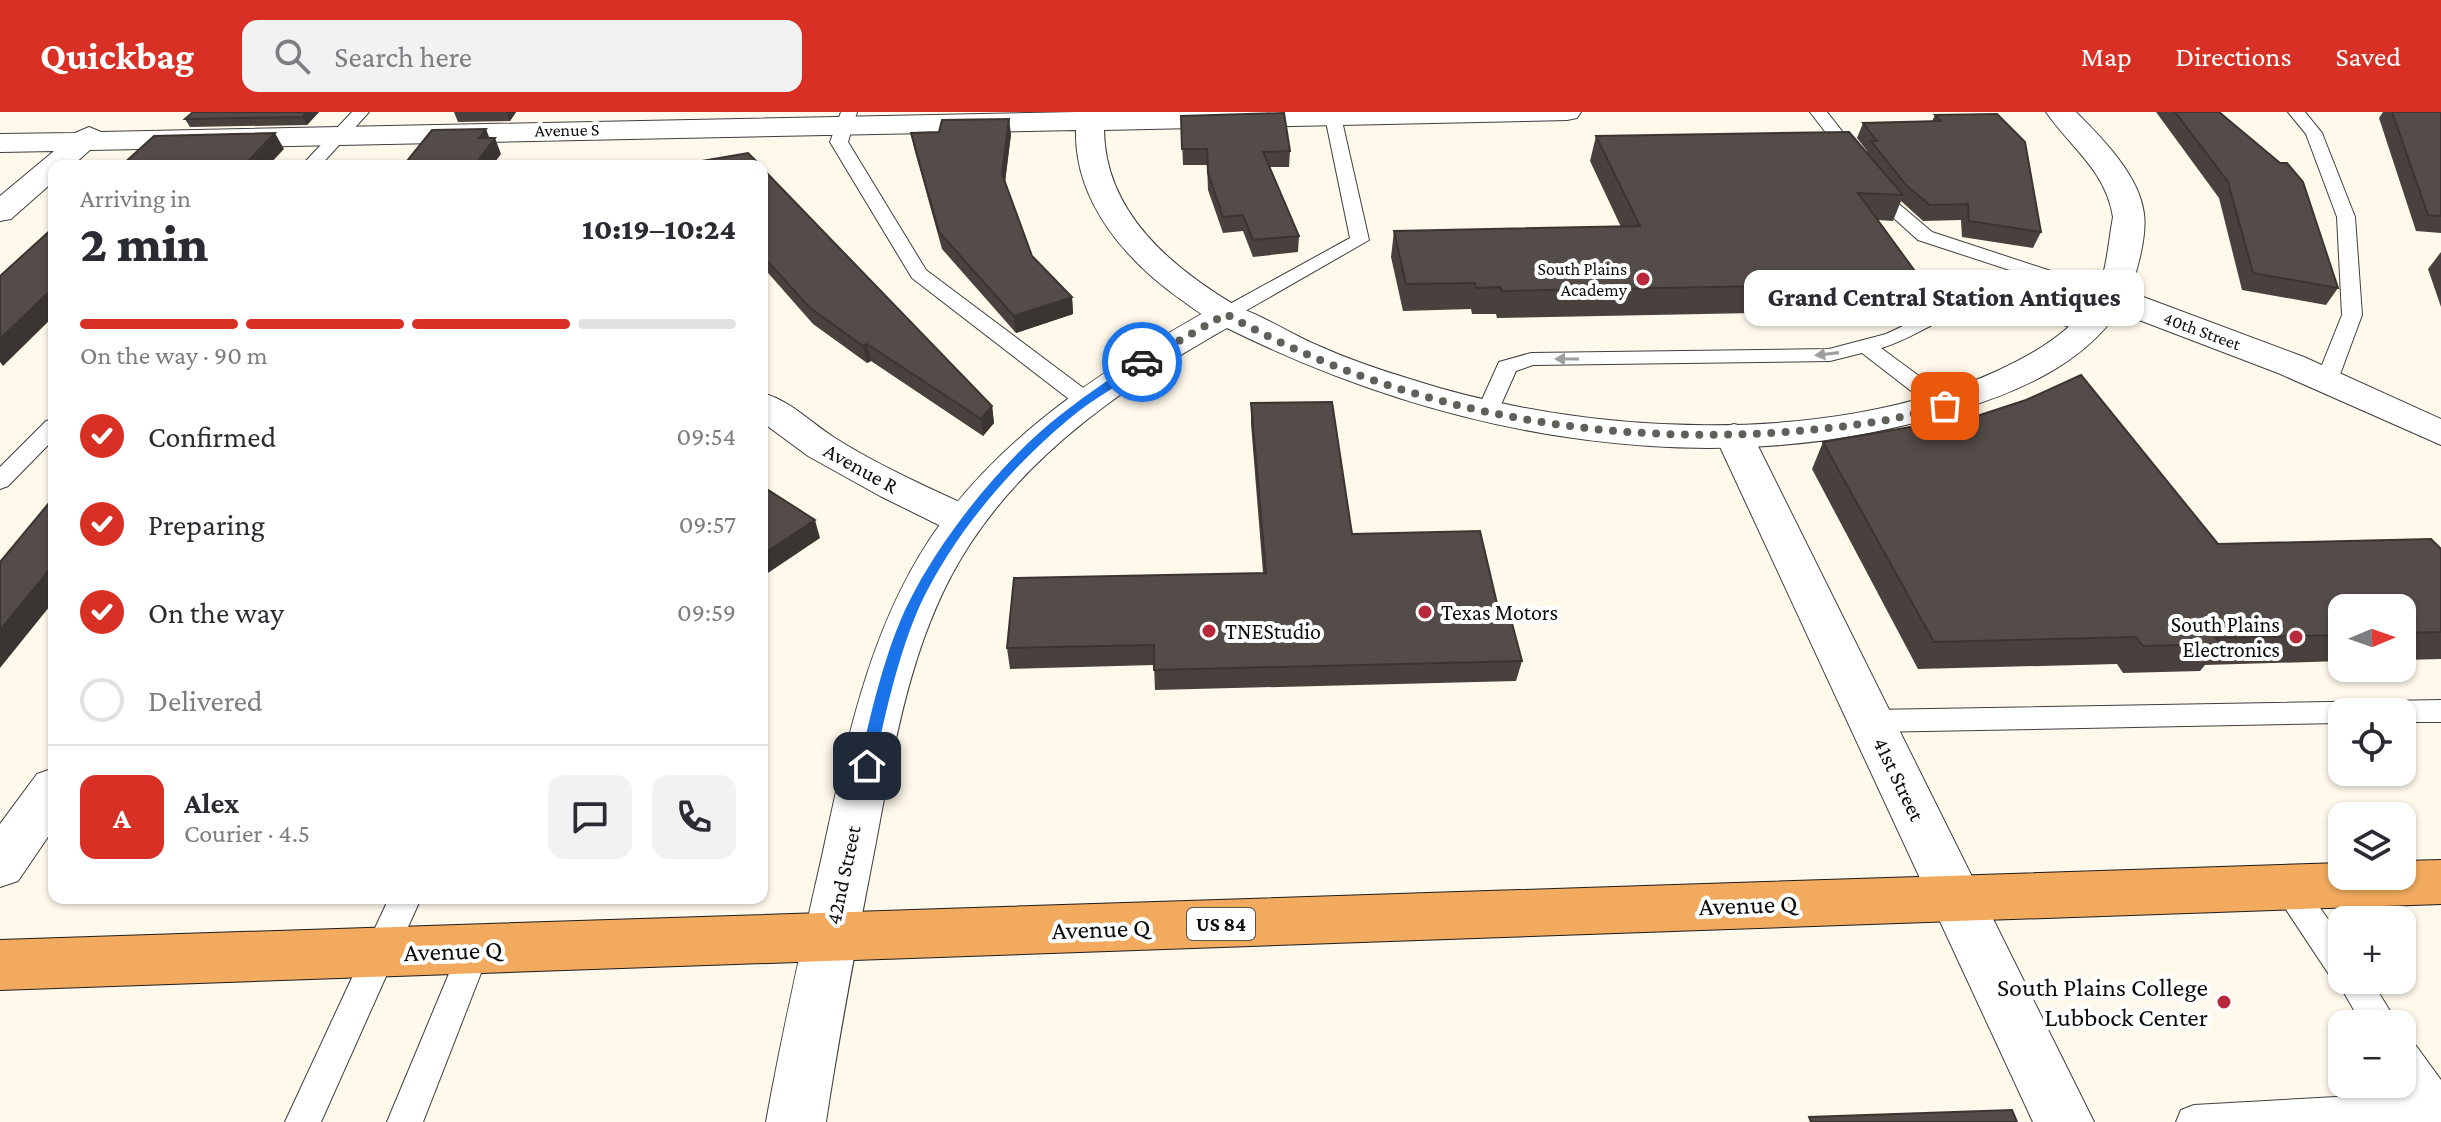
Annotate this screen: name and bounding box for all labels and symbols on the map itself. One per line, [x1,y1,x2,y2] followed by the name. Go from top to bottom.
[534,119,600,141] street label: Avenue S
[1538,259,1628,300] place label: South Plains Academy
[1634,270,1652,288] marker: South Plains Academy
[1745,270,2145,326] callout: Grand Central Station Antiques
[2161,308,2244,355] street label: 40th Street
[1102,322,1182,402] courier
[1814,348,1839,361] one-way arrow
[1554,353,1579,365] one-way arrow
[1911,372,1979,440] pin
[819,437,903,499] street label: Avenue R
[2328,594,2416,682] north arrow
[1441,600,1558,625] place label: Texas Motors
[1416,603,1434,621] marker: Texas Motors
[2171,612,2280,662] place label: South Plains Electronics
[1225,619,1321,644] place label: TNEStudio
[1200,622,1218,640] marker: TNEStudio
[2287,628,2305,646] marker: South Plains Electronics
[833,732,901,800] pin
[1868,733,1930,826] street label: 41st Street
[820,823,866,927] street label: 42nd Street
[1698,889,1799,921] street label: Avenue Q
[1187,908,1255,940] road number: US 84
[1051,913,1152,945] street label: Avenue Q
[403,935,504,967] street label: Avenue Q
[1997,973,2208,1032] place label: South Plains College Lubbock Center
[2215,993,2233,1011] marker: South Plains College Lubbock Center

